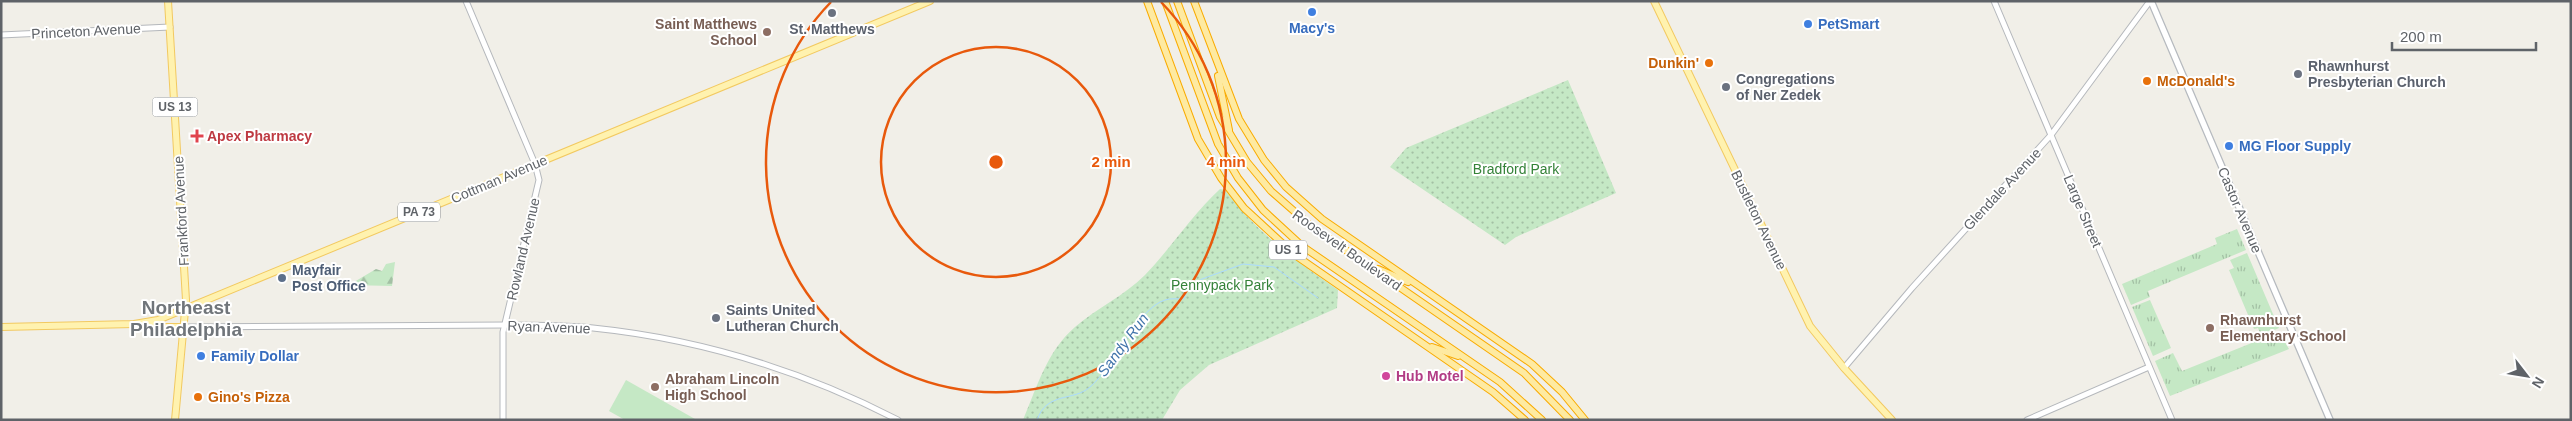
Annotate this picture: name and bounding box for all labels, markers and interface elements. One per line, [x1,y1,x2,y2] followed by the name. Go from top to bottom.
[1306,6,1318,18] marker: Macy's
[826,7,838,19] marker: St. Matthews
[655,16,757,48] place label: Saint Matthews School
[1818,16,1880,32] place label: PetSmart
[1802,18,1814,30] marker: PetSmart
[31,20,141,42] street label: Princeton Avenue
[1289,20,1335,36] place label: Macy's
[2392,20,2536,52] scale bar
[789,21,875,37] place label: St. Matthews
[761,26,773,38] marker: Saint Matthews School
[2400,28,2442,45] text: 200 m
[1648,55,1699,71] place label: Dunkin'
[1703,57,1715,69] marker: Dunkin'
[2308,58,2446,90] place label: Rhawnhurst Presbyterian Church
[2292,68,2304,80] marker: Rhawnhurst Presbyterian Church
[1736,71,1835,103] place label: Congregations of Ner Zedek
[2157,73,2235,89] place label: McDonald's
[2141,75,2153,87] marker: McDonald's
[1720,81,1732,93] marker: Congregations of Ner Zedek
[152,98,198,116] road number: US 13
[207,128,312,144] place label: Apex Pharmacy
[191,130,203,142] marker: Apex Pharmacy
[2239,138,2351,154] place label: MG Floor Supply
[2223,140,2235,152] marker: MG Floor Supply
[1960,144,2044,233] street label: Glendale Avenue
[448,151,550,207] street label: Cottman Avenue
[987,153,1005,171] centre of rings
[1091,153,1131,170] text: 2 min
[1206,153,1246,170] text: 4 min
[170,155,192,266] street label: Frankford Avenue
[1473,161,1560,177] park label: Bradford Park
[2215,165,2265,255] street label: Castor Avenue
[1728,168,1790,273] street label: Bustleton Avenue
[2061,172,2105,250] street label: Large Street
[503,196,543,302] street label: Rowland Avenue
[398,202,440,222] road number: PA 73
[1289,206,1405,294] street label: Roosevelt Boulevard
[1269,240,1307,260] road number: US 1
[292,262,366,294] place label: Mayfair Post Office
[276,272,288,284] marker: Mayfair Post Office
[1171,277,1274,293] park label: Pennypack Park
[130,297,242,340] district label: Northeast Philadelphia
[726,302,839,334] place label: Saints United Lutheran Church
[1093,310,1152,379] water label: Sandy Run
[710,312,722,324] marker: Saints United Lutheran Church
[2220,312,2346,344] place label: Rhawnhurst Elementary School
[507,318,591,336] street label: Ryan Avenue
[2204,322,2216,334] marker: Rhawnhurst Elementary School
[211,348,299,364] place label: Family Dollar
[195,350,207,362] marker: Family Dollar
[2502,351,2552,401] north arrow
[1396,368,1464,384] place label: Hub Motel
[1380,370,1392,382] marker: Hub Motel
[665,371,779,403] place label: Abraham Lincoln High School
[2529,374,2548,391] text: N
[649,381,661,393] marker: Abraham Lincoln High School
[208,389,290,405] place label: Gino's Pizza
[192,391,204,403] marker: Gino's Pizza

